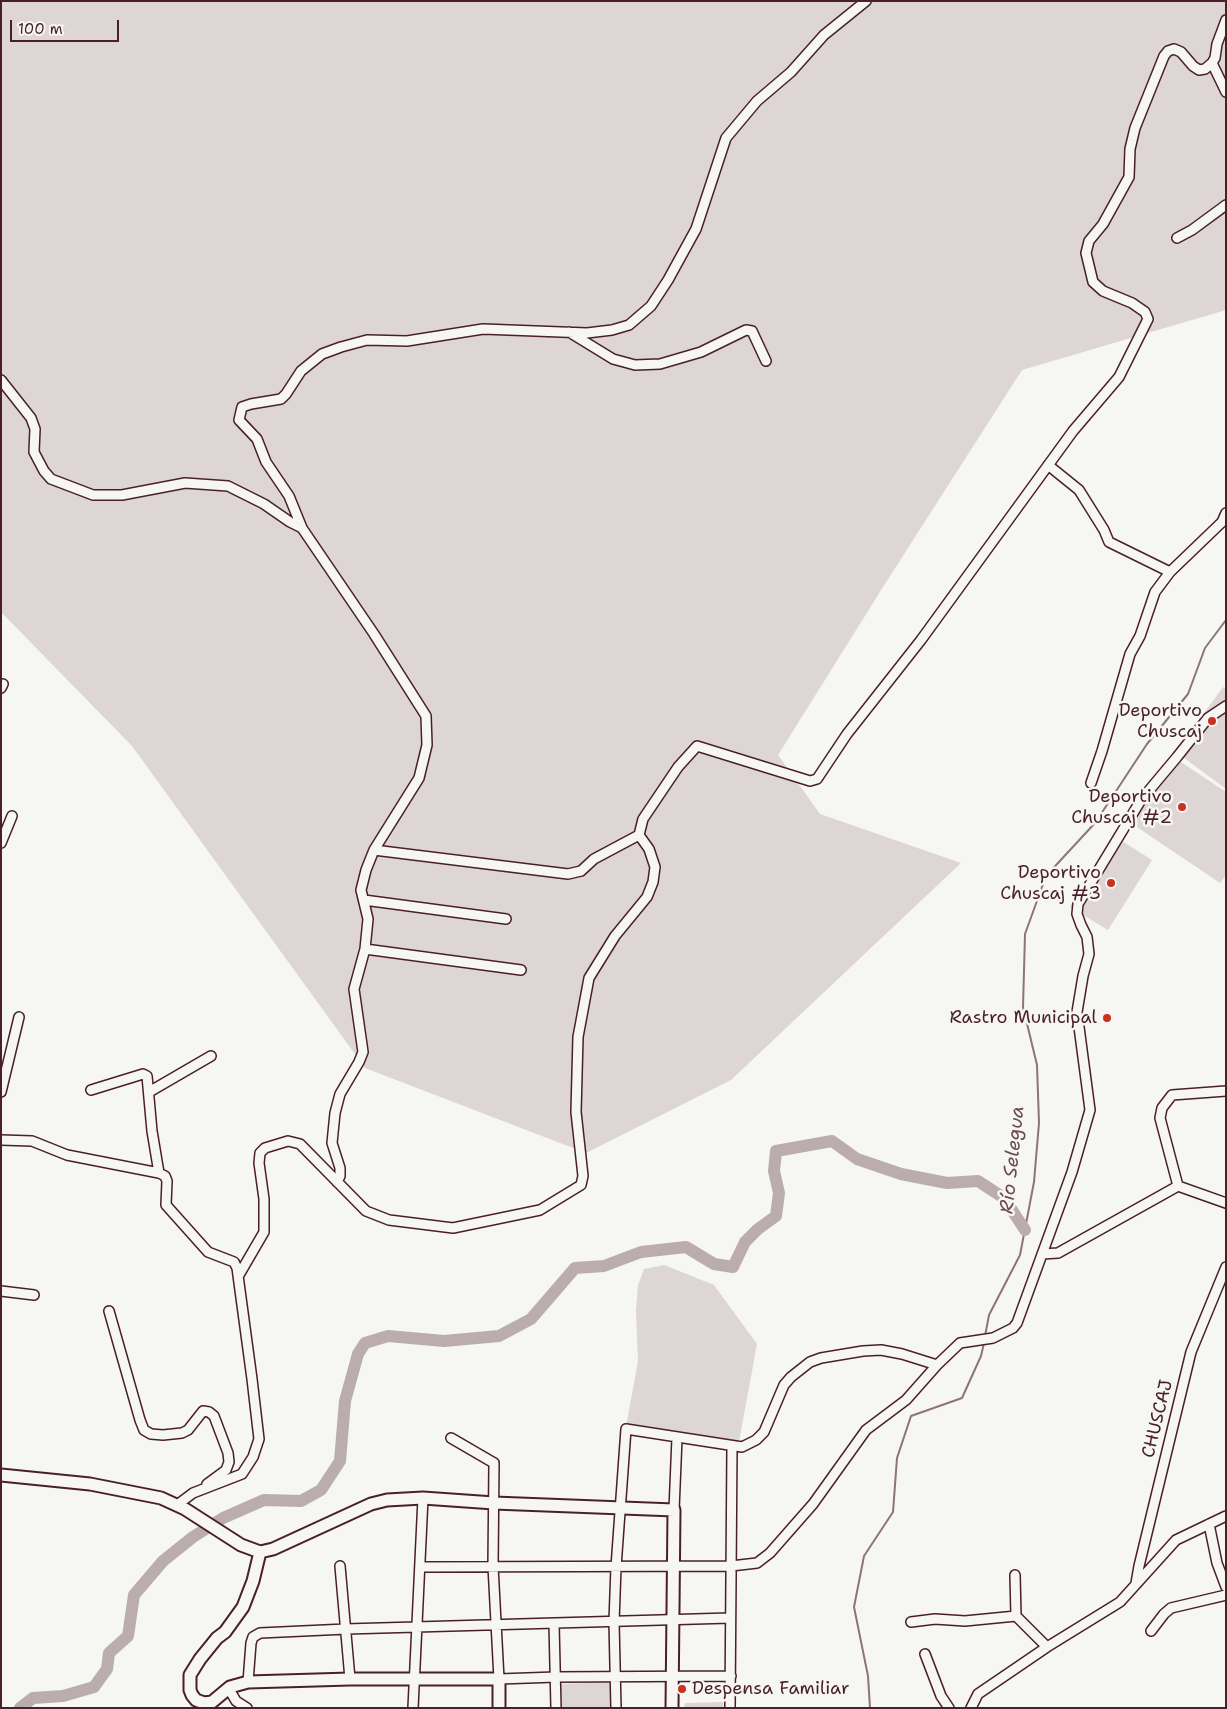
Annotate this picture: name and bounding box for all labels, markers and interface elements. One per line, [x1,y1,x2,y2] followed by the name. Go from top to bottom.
[12,10,121,42] scale bar
[18,19,63,39] text: 100 m
[1119,700,1202,742] place label: Deportivo Chuscaj
[1206,715,1218,727] marker: Deportivo Chuscaj
[1071,786,1172,829] place label: Deportivo Chuscaj #2
[1176,801,1188,813] marker: Deportivo Chuscaj #2
[1000,862,1101,904] place label: Deportivo Chuscaj #3
[1105,877,1117,889] marker: Deportivo Chuscaj #3
[950,1007,1097,1029] place label: Rastro Municipal
[1101,1012,1113,1024] marker: Rastro Municipal
[996,1105,1030,1215] water label: Río Selegua
[1138,1378,1178,1460] street label: CHUSCAJ
[692,1678,850,1700] place label: Despensa Familiar
[676,1683,688,1695] marker: Despensa Familiar

